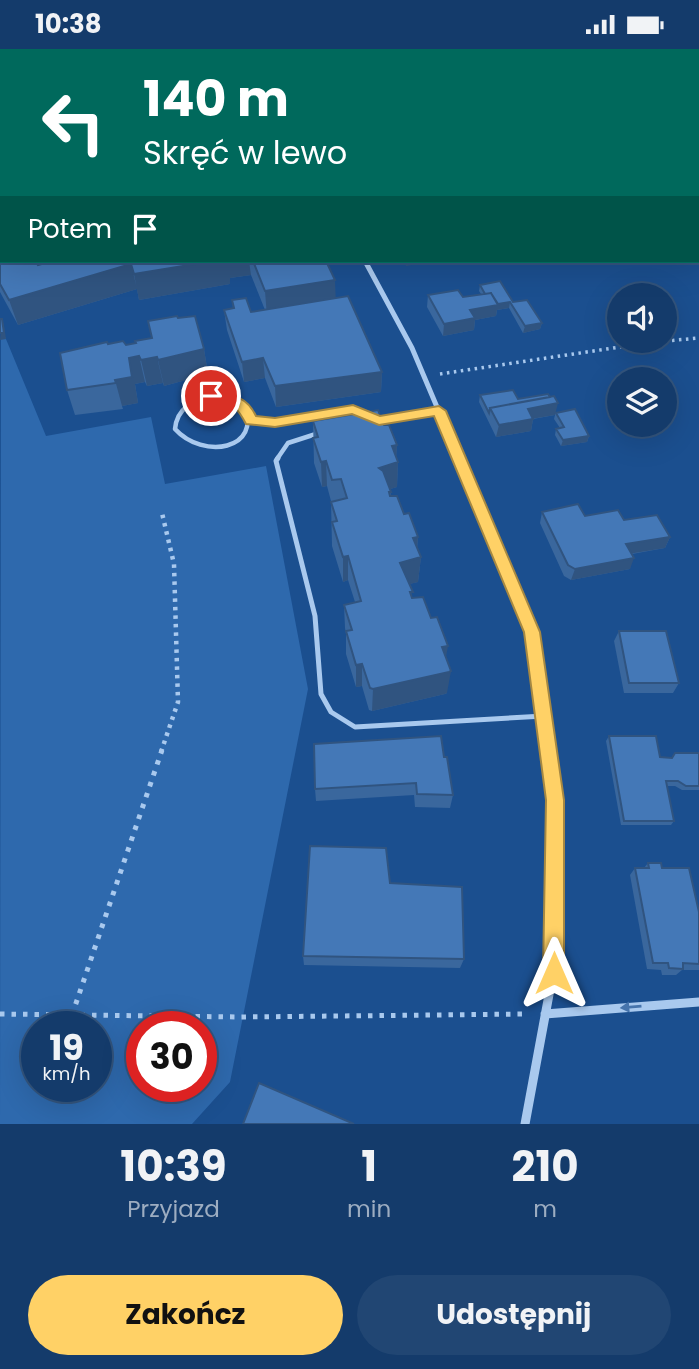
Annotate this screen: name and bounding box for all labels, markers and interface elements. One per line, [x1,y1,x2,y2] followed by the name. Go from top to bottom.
[35,6,102,42] text: 10:38
[143,65,289,133] text: 140 m
[28,77,119,168] icon: left
[143,130,347,175] text: Skręć w lewo
[126,210,164,248] icon: arrive
[28,211,112,247] text: Potem
[607,283,677,437] map controls
[607,283,677,353] button: sound
[181,366,241,426] pin
[607,367,677,437] button: layers
[192,377,230,415] icon: arrive
[517,936,591,1010] position arrow
[620,1002,642,1013] one-way arrow
[126,1011,217,1102] speed limit sign: 30
[49,1023,84,1072] text: 19
[43,1061,90,1086] text: km/h
[120,1137,227,1196] text: 10:39
[361,1137,377,1196] text: 1
[511,1137,579,1196] text: 210
[127,1193,220,1225] text: Przyjazd
[347,1193,391,1225] text: min
[533,1193,557,1225] text: m
[28,1275,343,1355] button: Zakończ
[357,1275,671,1355] button: Udostępnij

